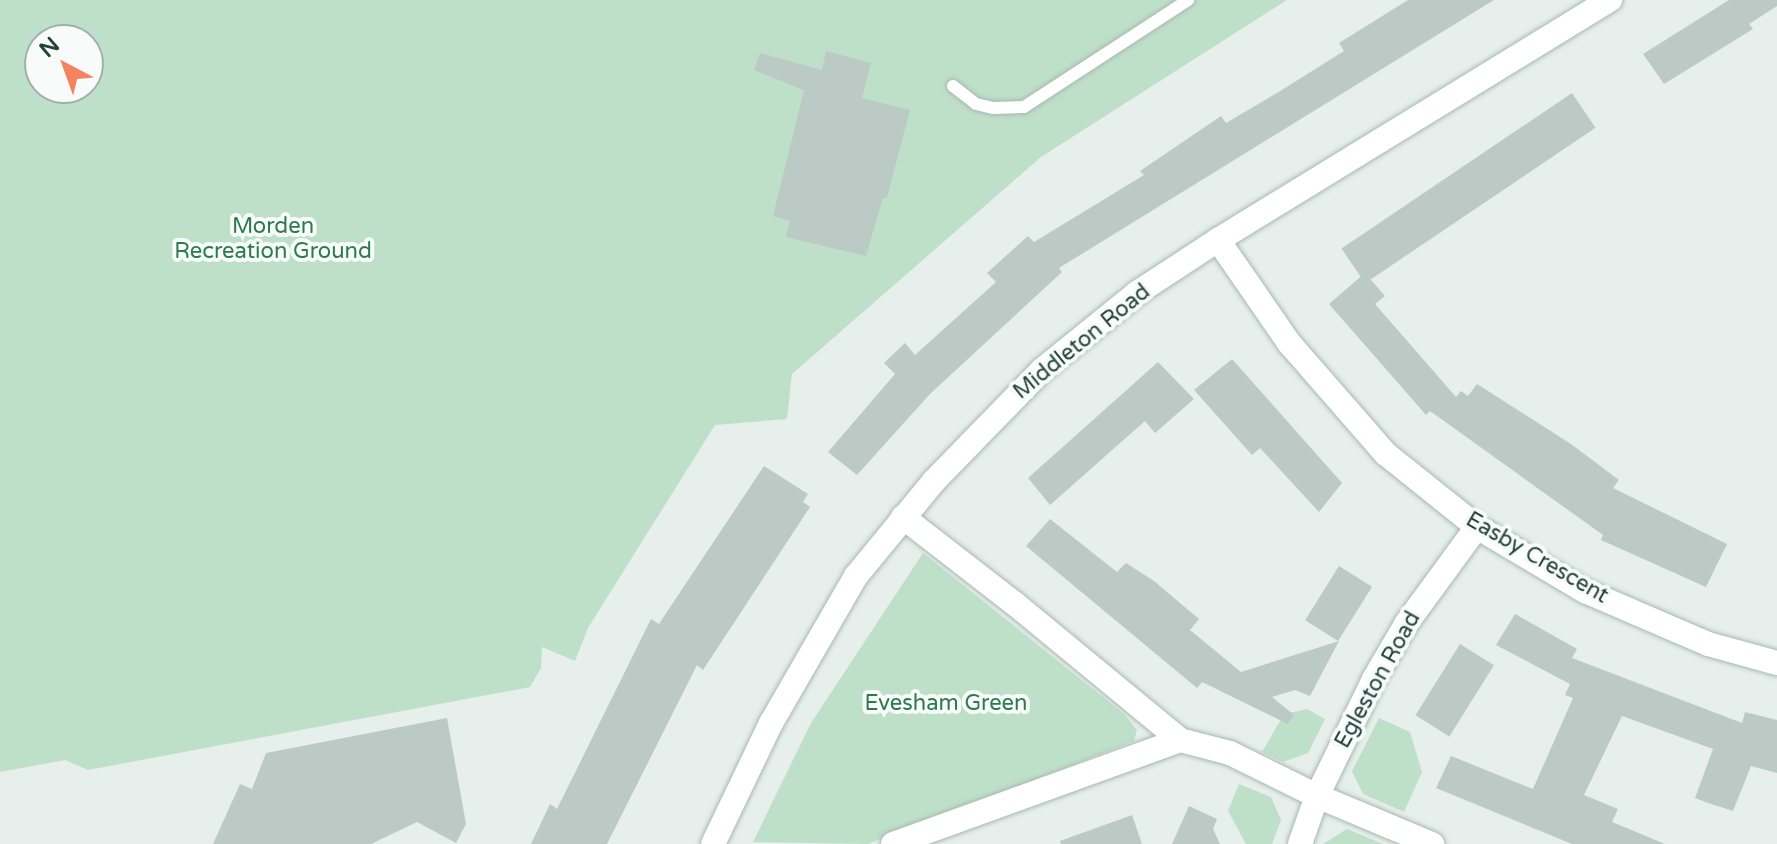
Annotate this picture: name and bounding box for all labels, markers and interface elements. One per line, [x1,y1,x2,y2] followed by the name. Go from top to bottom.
[24,24,104,104] north arrow
[34,32,65,63] text: N
[174,213,372,264] park label: Morden Recreation Ground
[1008,279,1156,405] street label: Middleton Road
[1461,507,1613,609] street label: Easby Crescent
[1330,607,1426,753] street label: Egleston Road
[865,691,1027,717] park label: Evesham Green

